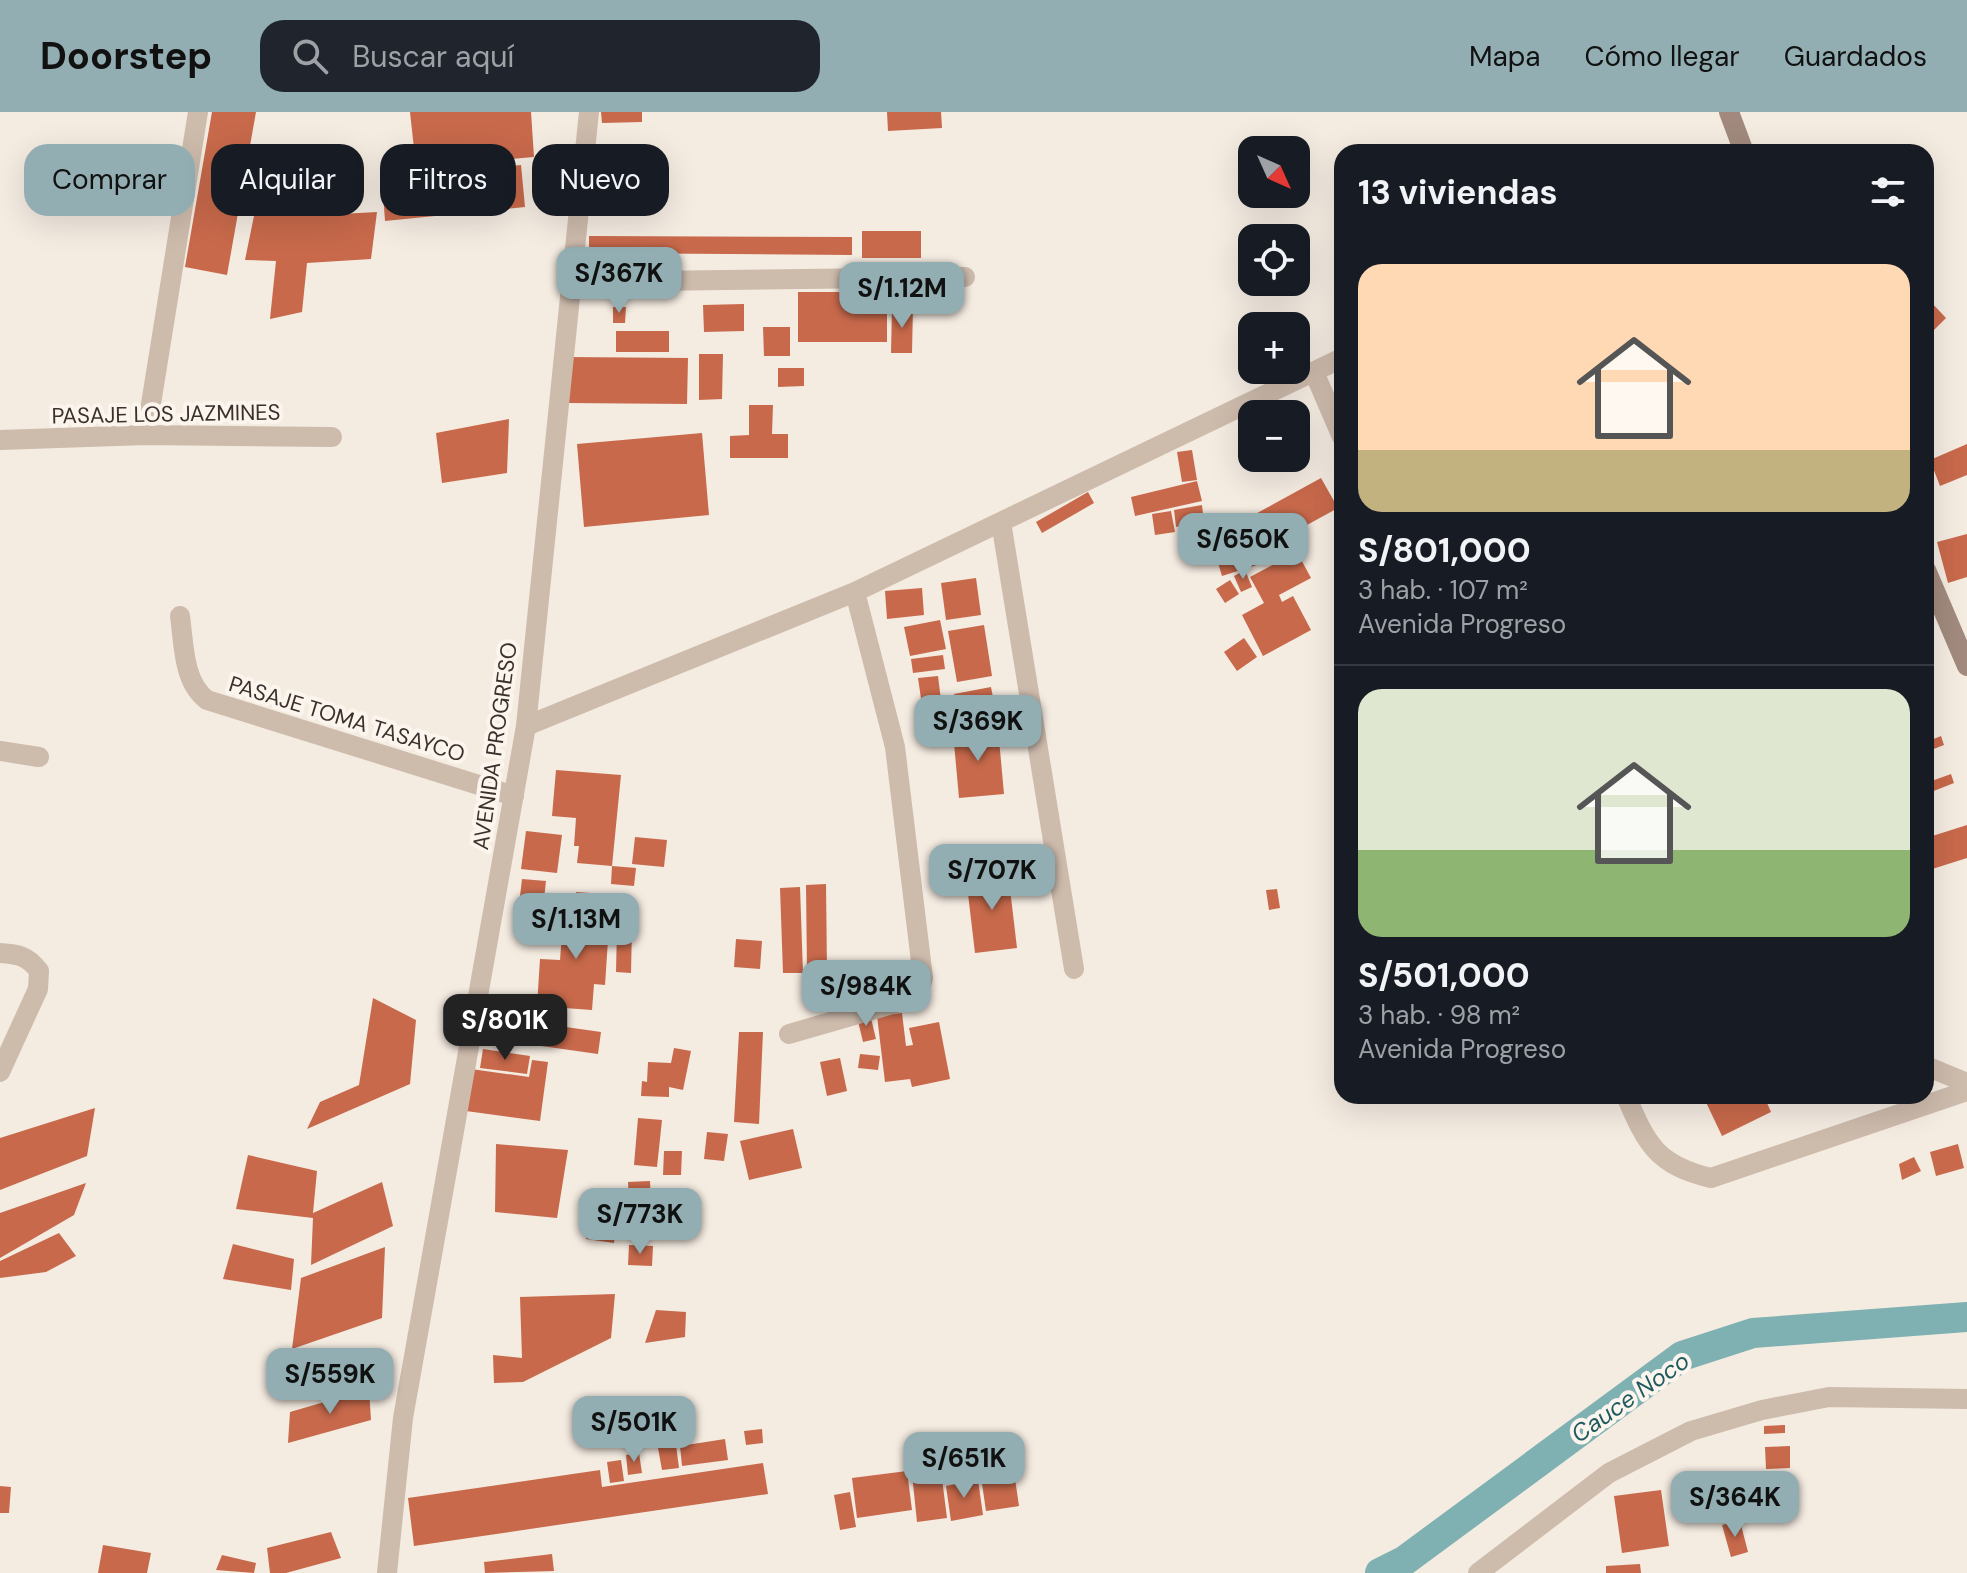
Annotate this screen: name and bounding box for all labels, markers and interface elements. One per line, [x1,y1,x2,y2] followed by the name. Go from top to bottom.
[260,20,820,92] search box
[40,31,212,81] text: Doorstep
[288,34,332,78] icon: search
[352,37,514,76] text: Buscar aquí
[1469,38,1540,75] text: Mapa
[1584,38,1740,75] text: Cómo llegar
[1784,38,1927,75] text: Guardados
[1238,136,1310,208] north arrow
[1238,136,1310,472] map controls
[24,144,195,216] chip: Comprar
[211,144,364,216] chip: Alquilar
[380,144,516,216] chip: Filtros
[532,144,669,216] chip: Nuevo
[1358,170,1558,215] text: 13 viviendas
[1866,170,1910,214] icon: filters
[1238,224,1310,296] button: locate
[554,247,684,315] pin: S/367K
[575,256,663,290] text: S/367K
[828,262,976,330] pin: S/1.12M
[857,271,947,305] text: S/1.12M
[1238,312,1310,384] button: +
[1562,316,1706,460] icon: home
[51,398,281,430] street label: PASAJE LOS JAZMINES
[1238,400,1310,472] button: −
[1178,513,1308,581] pin: S/650K
[1196,522,1290,556] text: S/650K
[1358,528,1531,573] text: S/801,000
[1358,573,1528,607] text: 3 hab. · 107 m²
[1358,607,1566,641] text: Avenida Progreso
[466,640,524,852] street label: AVENIDA PROGRESO
[226,669,468,769] street label: PASAJE TOMA TASAYCO
[913,695,1043,763] pin: S/369K
[932,704,1024,738] text: S/369K
[1562,741,1706,885] icon: home
[927,844,1057,912] pin: S/707K
[947,853,1037,887] text: S/707K
[502,893,650,961] pin: S/1.13M
[531,902,621,936] text: S/1.13M
[1358,953,1530,998] text: S/501,000
[801,960,931,1028] pin: S/984K
[820,969,912,1003] text: S/984K
[440,994,570,1062] pin: S/801K
[1358,998,1520,1032] text: 3 hab. · 98 m²
[461,1003,549,1037] text: S/801K
[1358,1032,1566,1066] text: Avenida Progreso
[575,1188,705,1256] pin: S/773K
[596,1197,684,1231] text: S/773K
[1565,1345,1695,1449] water label: Cauce Noco
[265,1348,395,1416] pin: S/559K
[284,1357,376,1391] text: S/559K
[569,1396,699,1464] pin: S/501K
[591,1405,677,1439] text: S/501K
[899,1432,1029,1500] pin: S/651K
[922,1441,1006,1475] text: S/651K
[1670,1471,1800,1539] pin: S/364K
[1689,1480,1781,1514] text: S/364K

